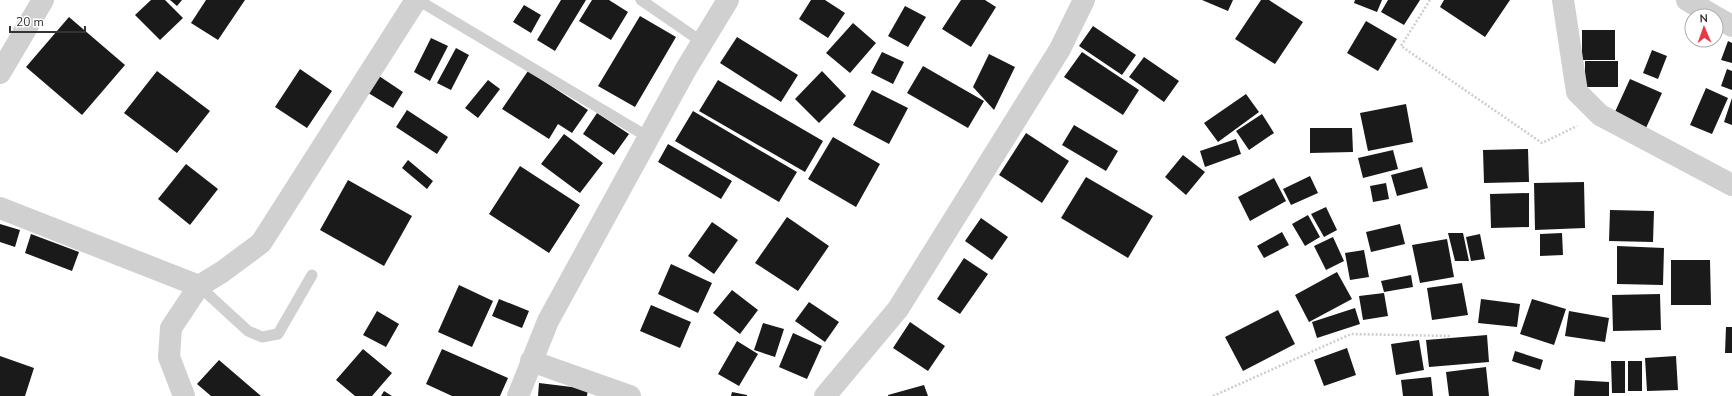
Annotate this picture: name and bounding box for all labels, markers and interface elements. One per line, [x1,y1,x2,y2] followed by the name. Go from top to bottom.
[10,8,85,34] scale bar
[1684,8,1724,48] north arrow
[1699,11,1708,26] text: N
[16,14,44,30] text: 20 m

